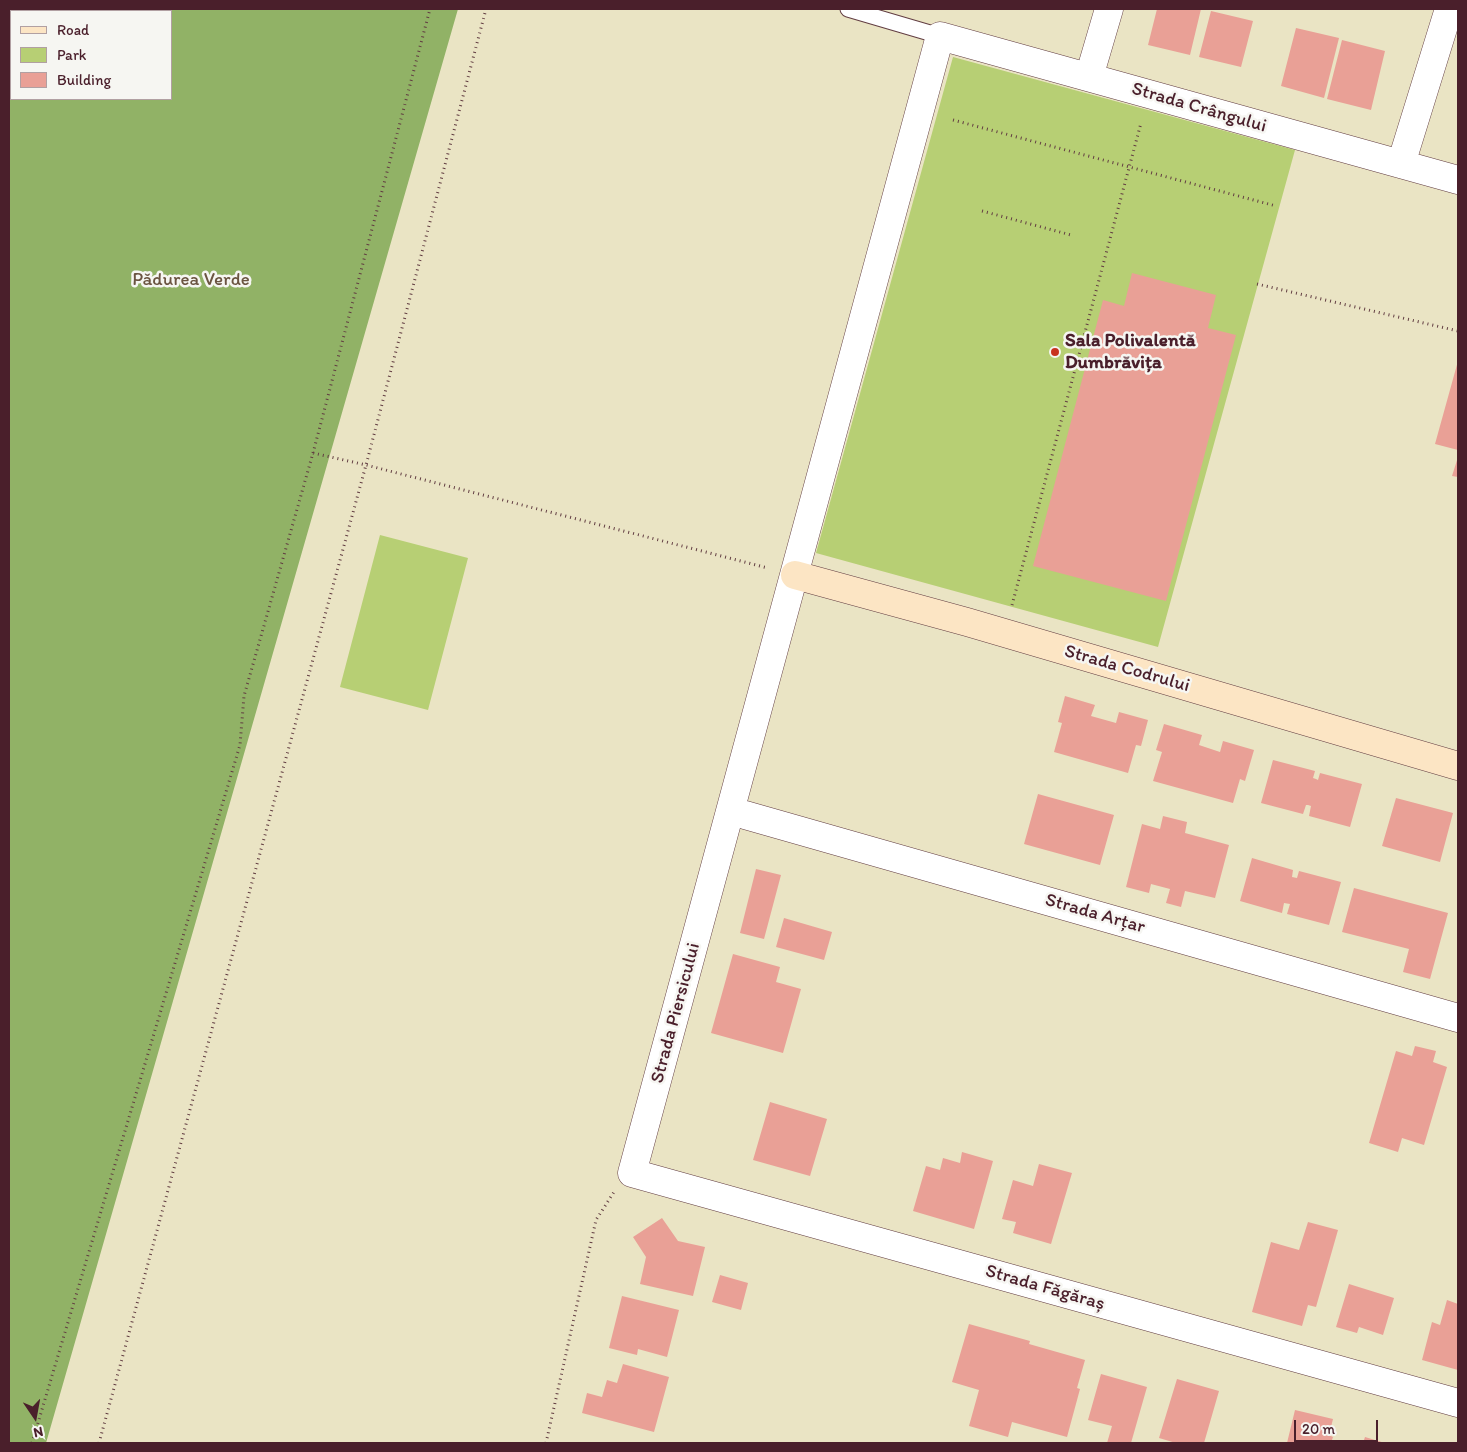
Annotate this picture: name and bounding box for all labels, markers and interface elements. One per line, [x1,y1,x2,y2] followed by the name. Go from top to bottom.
[10,10,172,100] legend
[57,21,89,39] text: Road
[57,46,87,64] text: Park
[57,71,111,89] text: Building
[1129,78,1269,138] street label: Strada Crângului
[132,269,250,291] park label: Pădurea Verde
[1065,330,1196,374] place label: Sala Polivalentă Dumbrăvița
[1049,346,1061,358] marker: Sala Polivalentă Dumbrăvița
[1062,640,1192,698] street label: Strada Codrului
[1042,889,1148,939] street label: Strada Arțar
[646,940,706,1086] street label: Strada Piersicului
[983,1260,1107,1316] street label: Strada Făgăraș
[10,1392,60,1442] north arrow
[1297,1410,1381,1442] scale bar
[1302,1420,1335,1438] text: 20 m
[32,1423,45,1441] text: N

